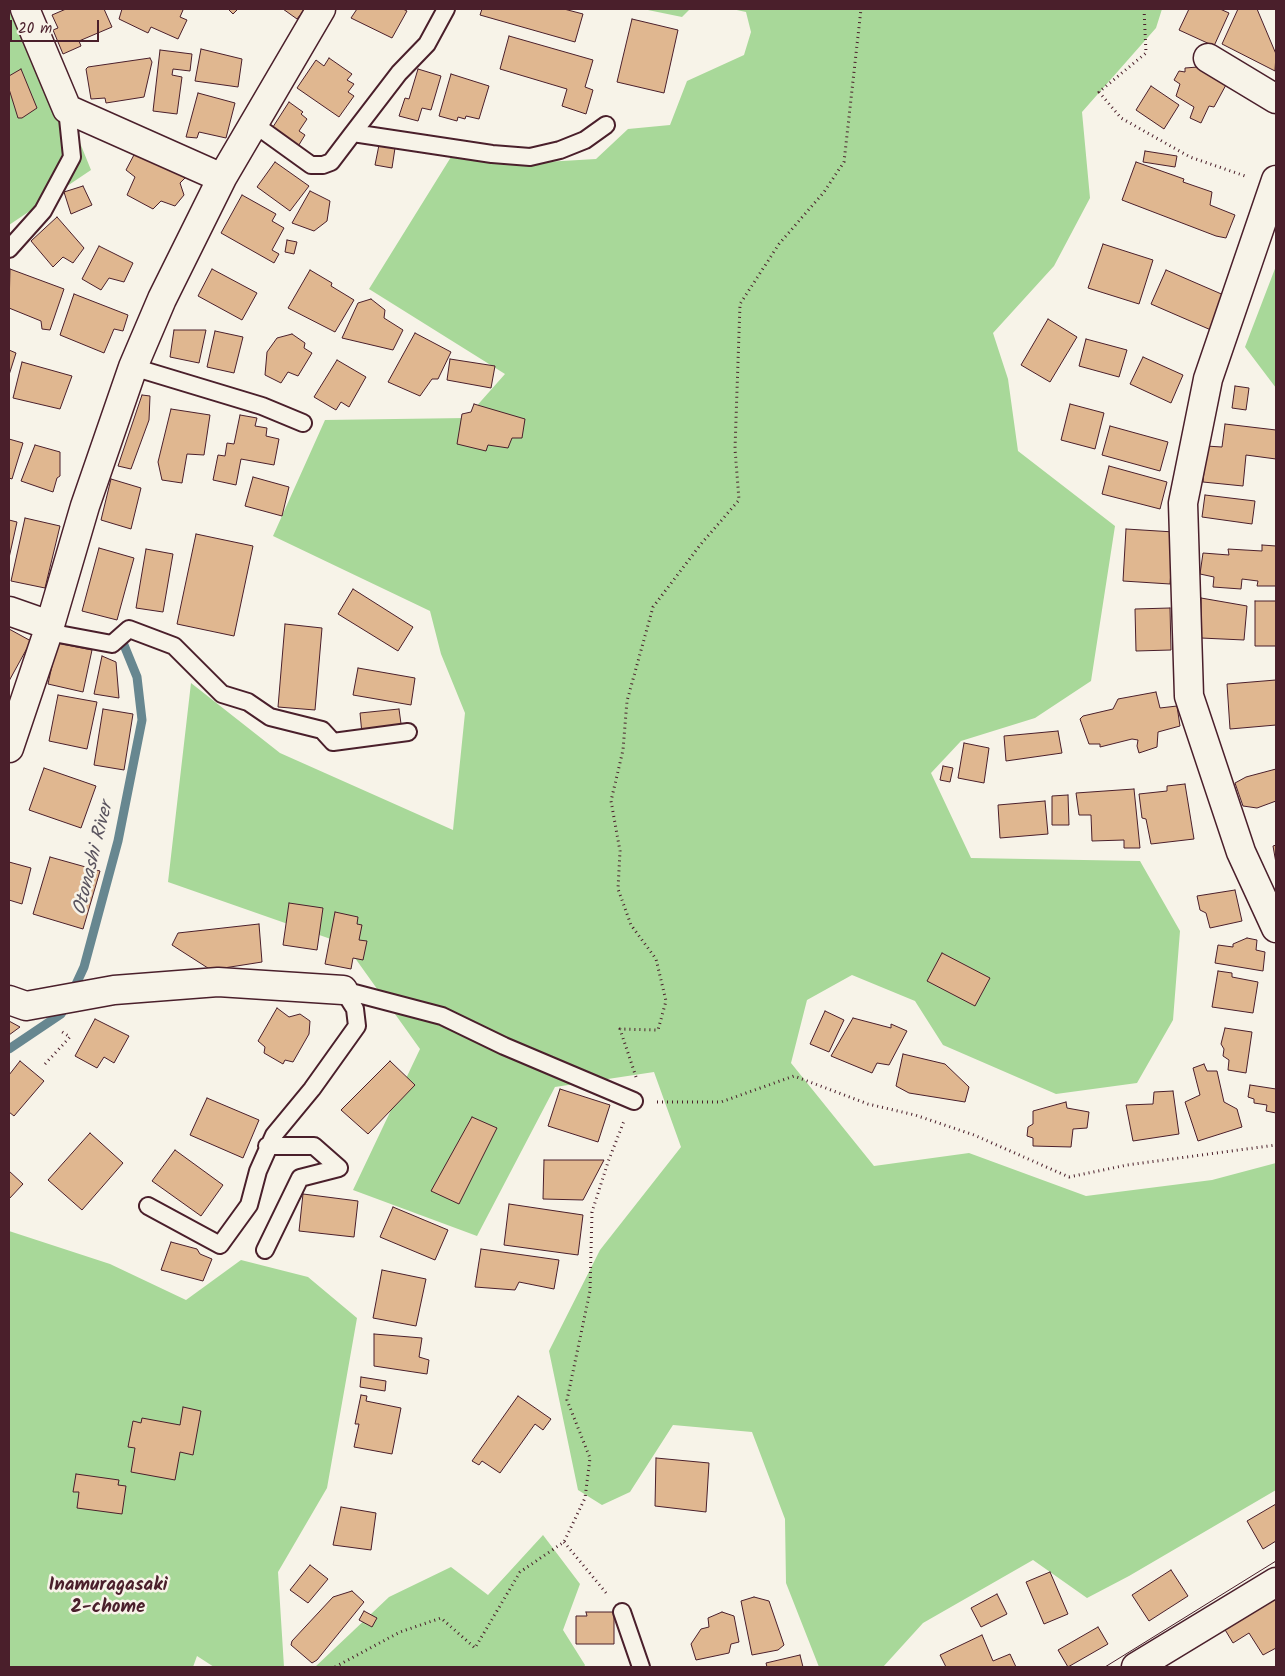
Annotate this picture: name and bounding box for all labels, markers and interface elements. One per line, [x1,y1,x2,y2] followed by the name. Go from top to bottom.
[12,10,101,42] scale bar
[18,17,52,41] text: 20 m
[70,800,120,918] water label: Otonashi River
[48,1576,168,1620] district label: Inamuragasaki 2-chome

